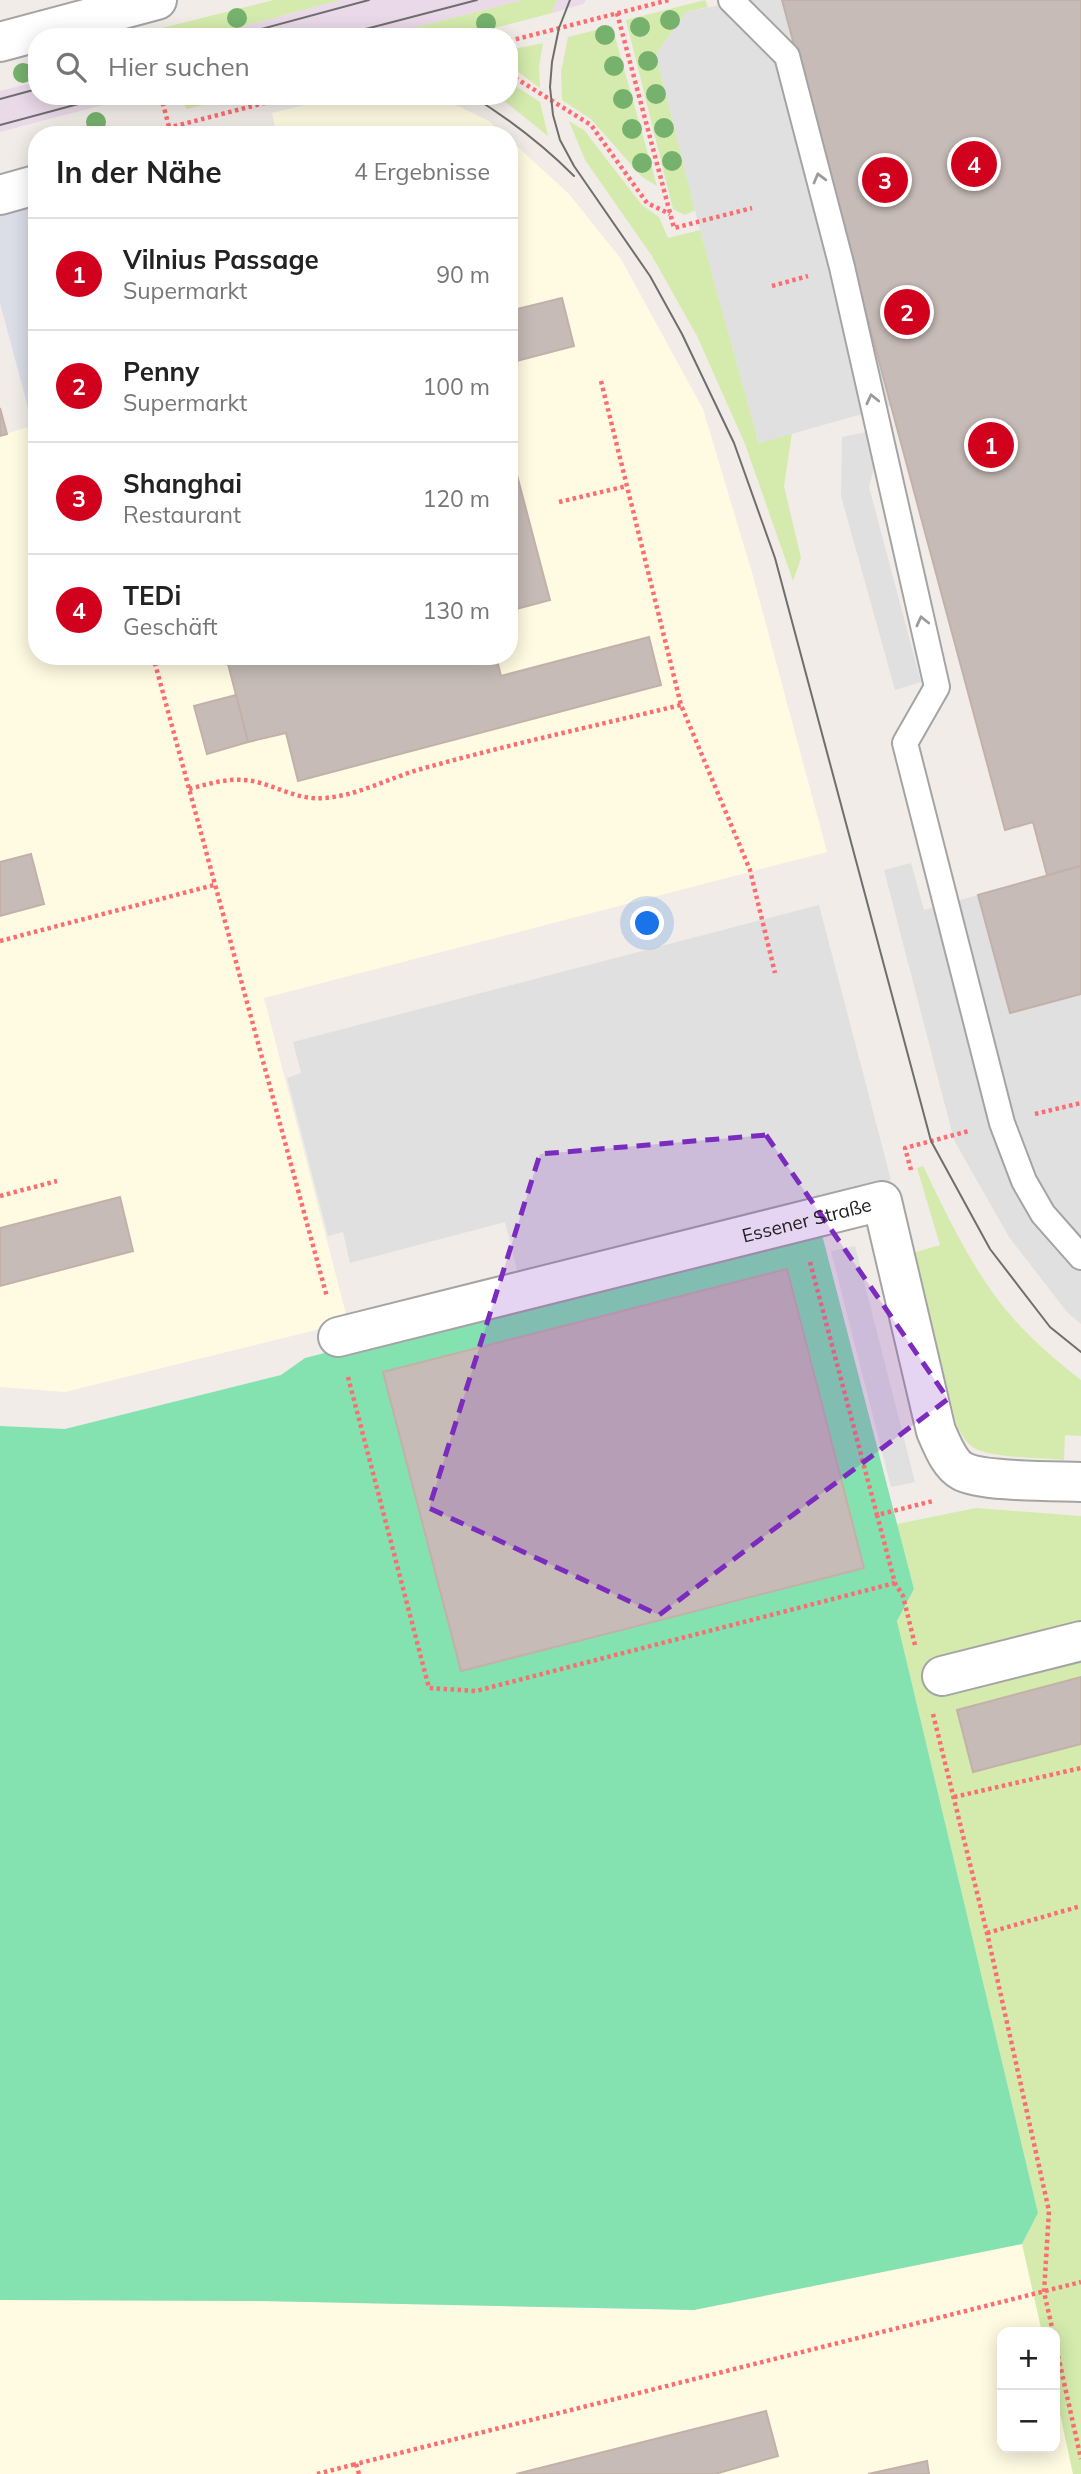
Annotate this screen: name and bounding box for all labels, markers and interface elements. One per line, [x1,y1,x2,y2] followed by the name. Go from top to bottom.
[28,28,518,105] search box
[52,48,90,86] icon: search
[108,50,250,83] text: Hier suchen
[951,138,997,190] pin: 4
[56,153,222,191] text: In der Nähe
[862,154,908,206] pin: 3
[354,157,490,186] text: 4 Ergebnisse
[813,172,827,184] one-way arrow
[123,243,319,276] text: Vilnius Passage
[72,260,86,289] text: 1
[436,260,490,289] text: 90 m
[123,276,247,305] text: Supermarkt
[884,286,930,338] pin: 2
[123,355,199,388] text: Penny
[72,372,86,401] text: 2
[422,372,490,401] text: 100 m
[123,388,247,417] text: Supermarkt
[866,393,880,405] one-way arrow
[968,419,1014,471] pin: 1
[123,467,242,500] text: Shanghai
[72,484,86,513] text: 3
[422,484,490,513] text: 120 m
[123,500,241,529] text: Restaurant
[123,579,181,612] text: TEDi
[72,596,86,625] text: 4
[422,596,490,625] text: 130 m
[123,612,218,641] text: Geschäft
[916,615,930,627] one-way arrow
[630,906,664,940] your location
[739,1192,874,1248] street label: Essener Straße
[997,2327,1060,2453] map controls
[997,2327,1060,2390] button: +
[997,2390,1060,2453] button: −

